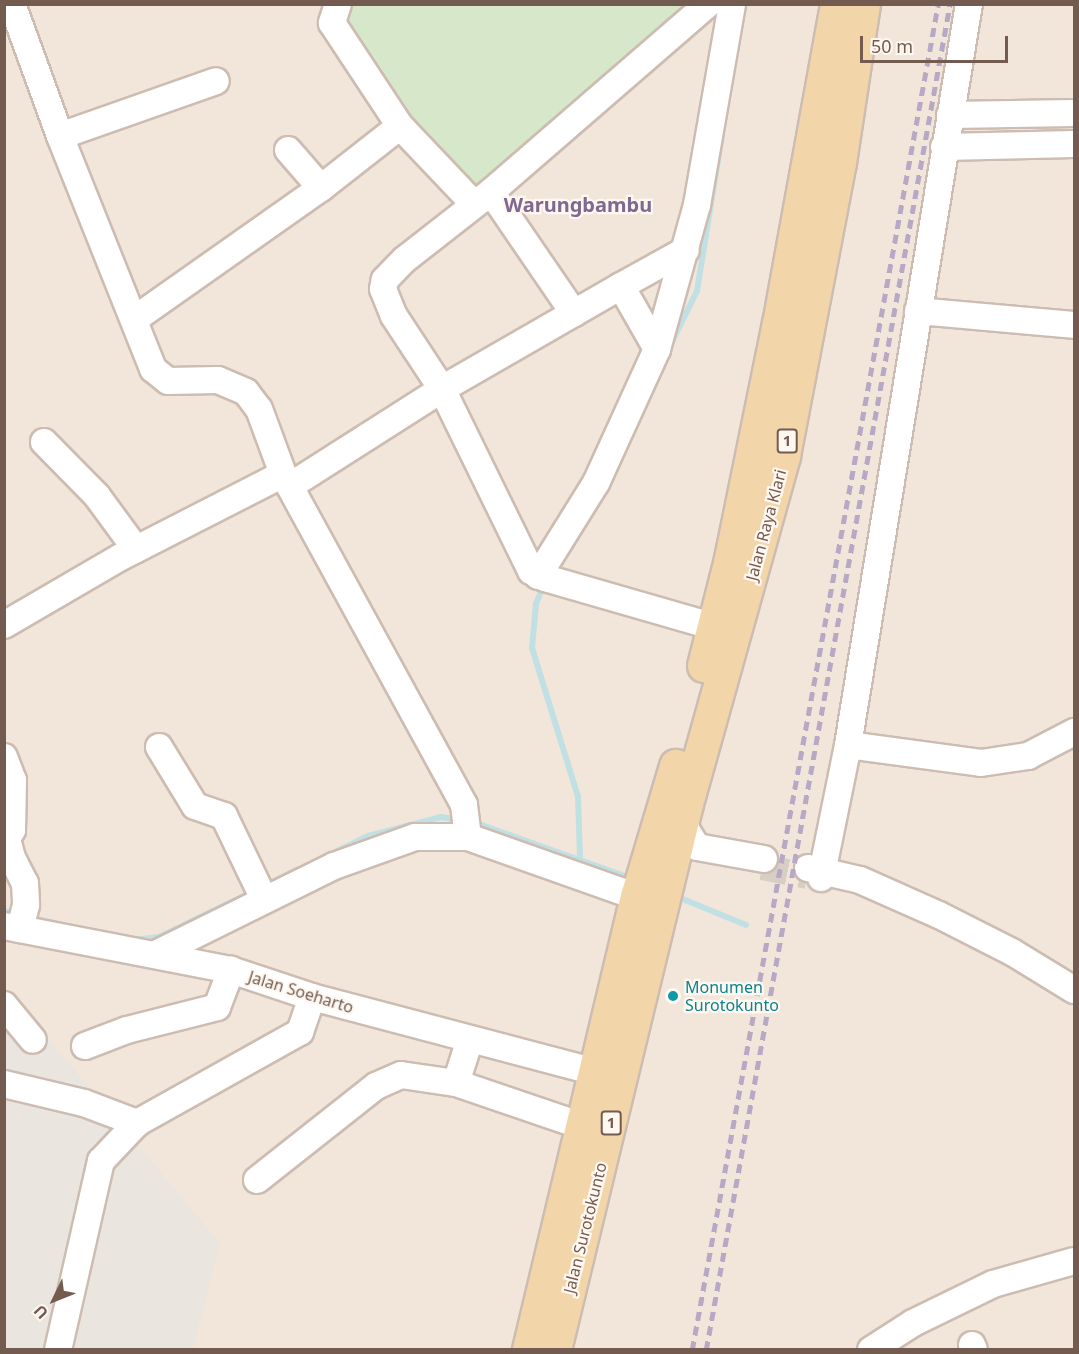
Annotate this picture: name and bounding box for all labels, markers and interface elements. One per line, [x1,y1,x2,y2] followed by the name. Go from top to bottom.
[863,24,1012,62] scale bar
[871,34,913,58] text: 50 m
[504,192,652,216] district label: Warungbambu
[776,429,798,453] road number: 1
[742,467,790,583] street label: Jalan Raya Klari
[246,967,356,1017] street label: Jalan Soeharto
[685,977,779,1015] place label: Monumen Surotokunto
[666,989,680,1003] marker: Monumen Surotokunto
[600,1111,622,1135] road number: 1
[559,1160,611,1296] street label: Jalan Surotokunto
[24,1270,84,1330] north arrow
[29,1300,53,1324] text: U

